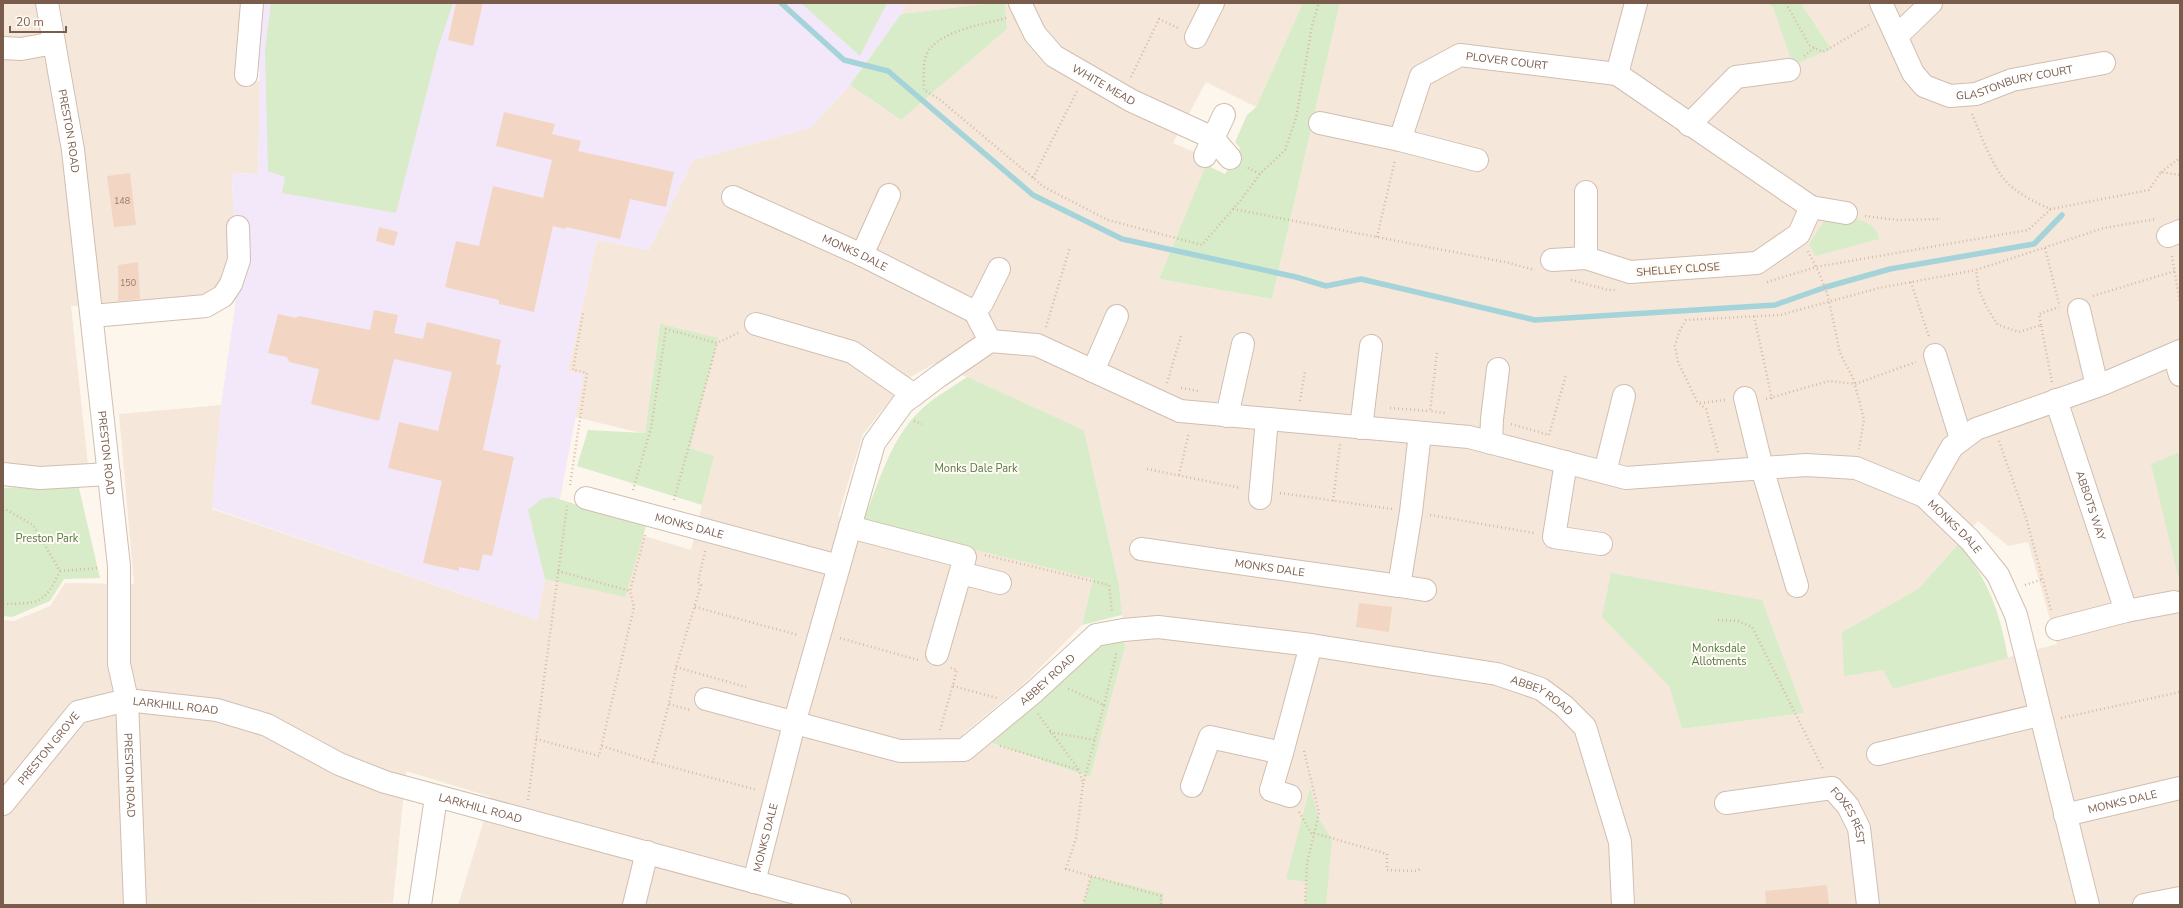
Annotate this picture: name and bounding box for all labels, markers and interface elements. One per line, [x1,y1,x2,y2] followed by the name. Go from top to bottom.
[10,8,66,34] scale bar
[16,14,44,30] text: 20 m
[1465,49,1549,74] street label: PLOVER COURT
[1069,61,1138,109] street label: WHITE MEAD
[1955,62,2075,104] street label: GLASTONBURY COURT
[54,88,82,174] street label: PRESTON ROAD
[114,195,130,207] house number: 148
[820,231,890,275] street label: MONKS DALE
[1636,259,1720,280] street label: SHELLEY CLOSE
[120,277,136,289] house number: 150
[94,410,118,496] street label: PRESTON ROAD
[934,461,1018,476] park label: Monks Dale Park
[2072,469,2109,543] street label: ABBOTS WAY
[1924,497,1985,557] street label: MONKS DALE
[653,510,725,543] street label: MONKS DALE
[16,531,79,546] park label: Preston Park
[1234,556,1306,580] street label: MONKS DALE
[1691,641,1747,669] park label: Monksdale Allotments
[1016,651,1079,709] street label: ABBEY ROAD
[1509,672,1576,719] street label: ABBEY ROAD
[132,694,219,718] street label: LARKHILL ROAD
[15,709,83,788] street label: PRESTON GROVE
[120,733,139,818] street label: PRESTON ROAD
[1827,784,1868,845] street label: FOXES REST
[2086,787,2159,817] street label: MONKS DALE
[437,790,524,827] street label: LARKHILL ROAD
[750,801,782,874] street label: MONKS DALE

